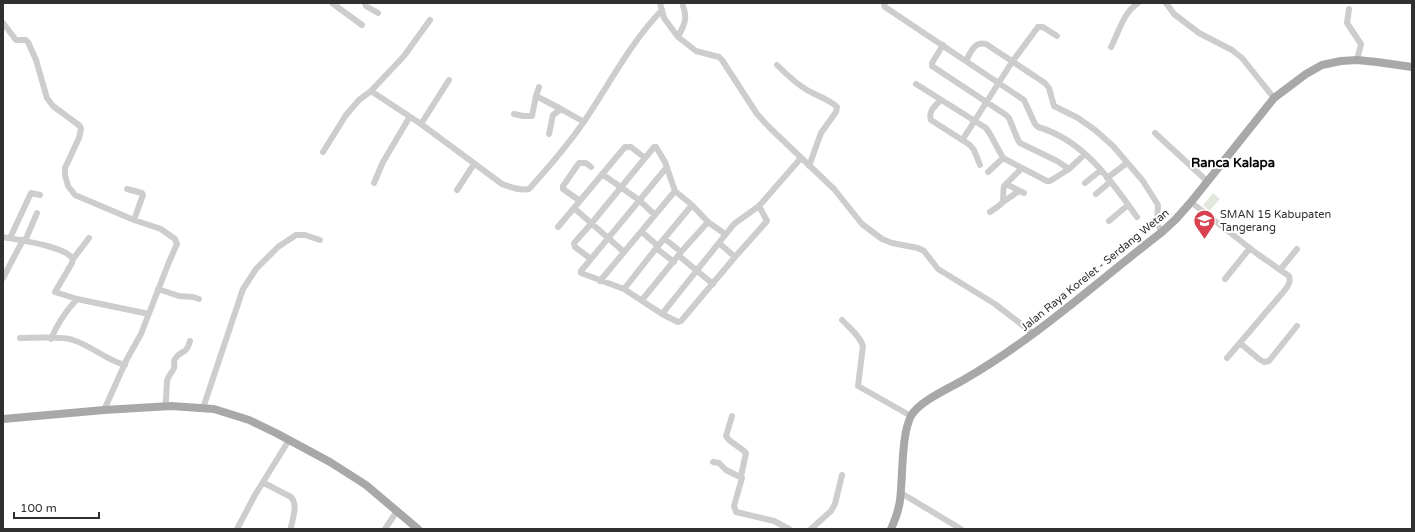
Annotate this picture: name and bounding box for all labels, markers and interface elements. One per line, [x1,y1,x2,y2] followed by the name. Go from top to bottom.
[1191,155,1275,171] district label: Ranca Kalapa
[1018,206,1172,334] street label: Jalan Raya Korelet - Serdang Wetan
[1192,207,1218,240] school or university icon: SMAN 15 Kabupaten Tangerang
[1220,208,1331,234] place label: SMAN 15 Kabupaten Tangerang
[14,494,99,520] scale bar
[20,501,57,515] text: 100 m

